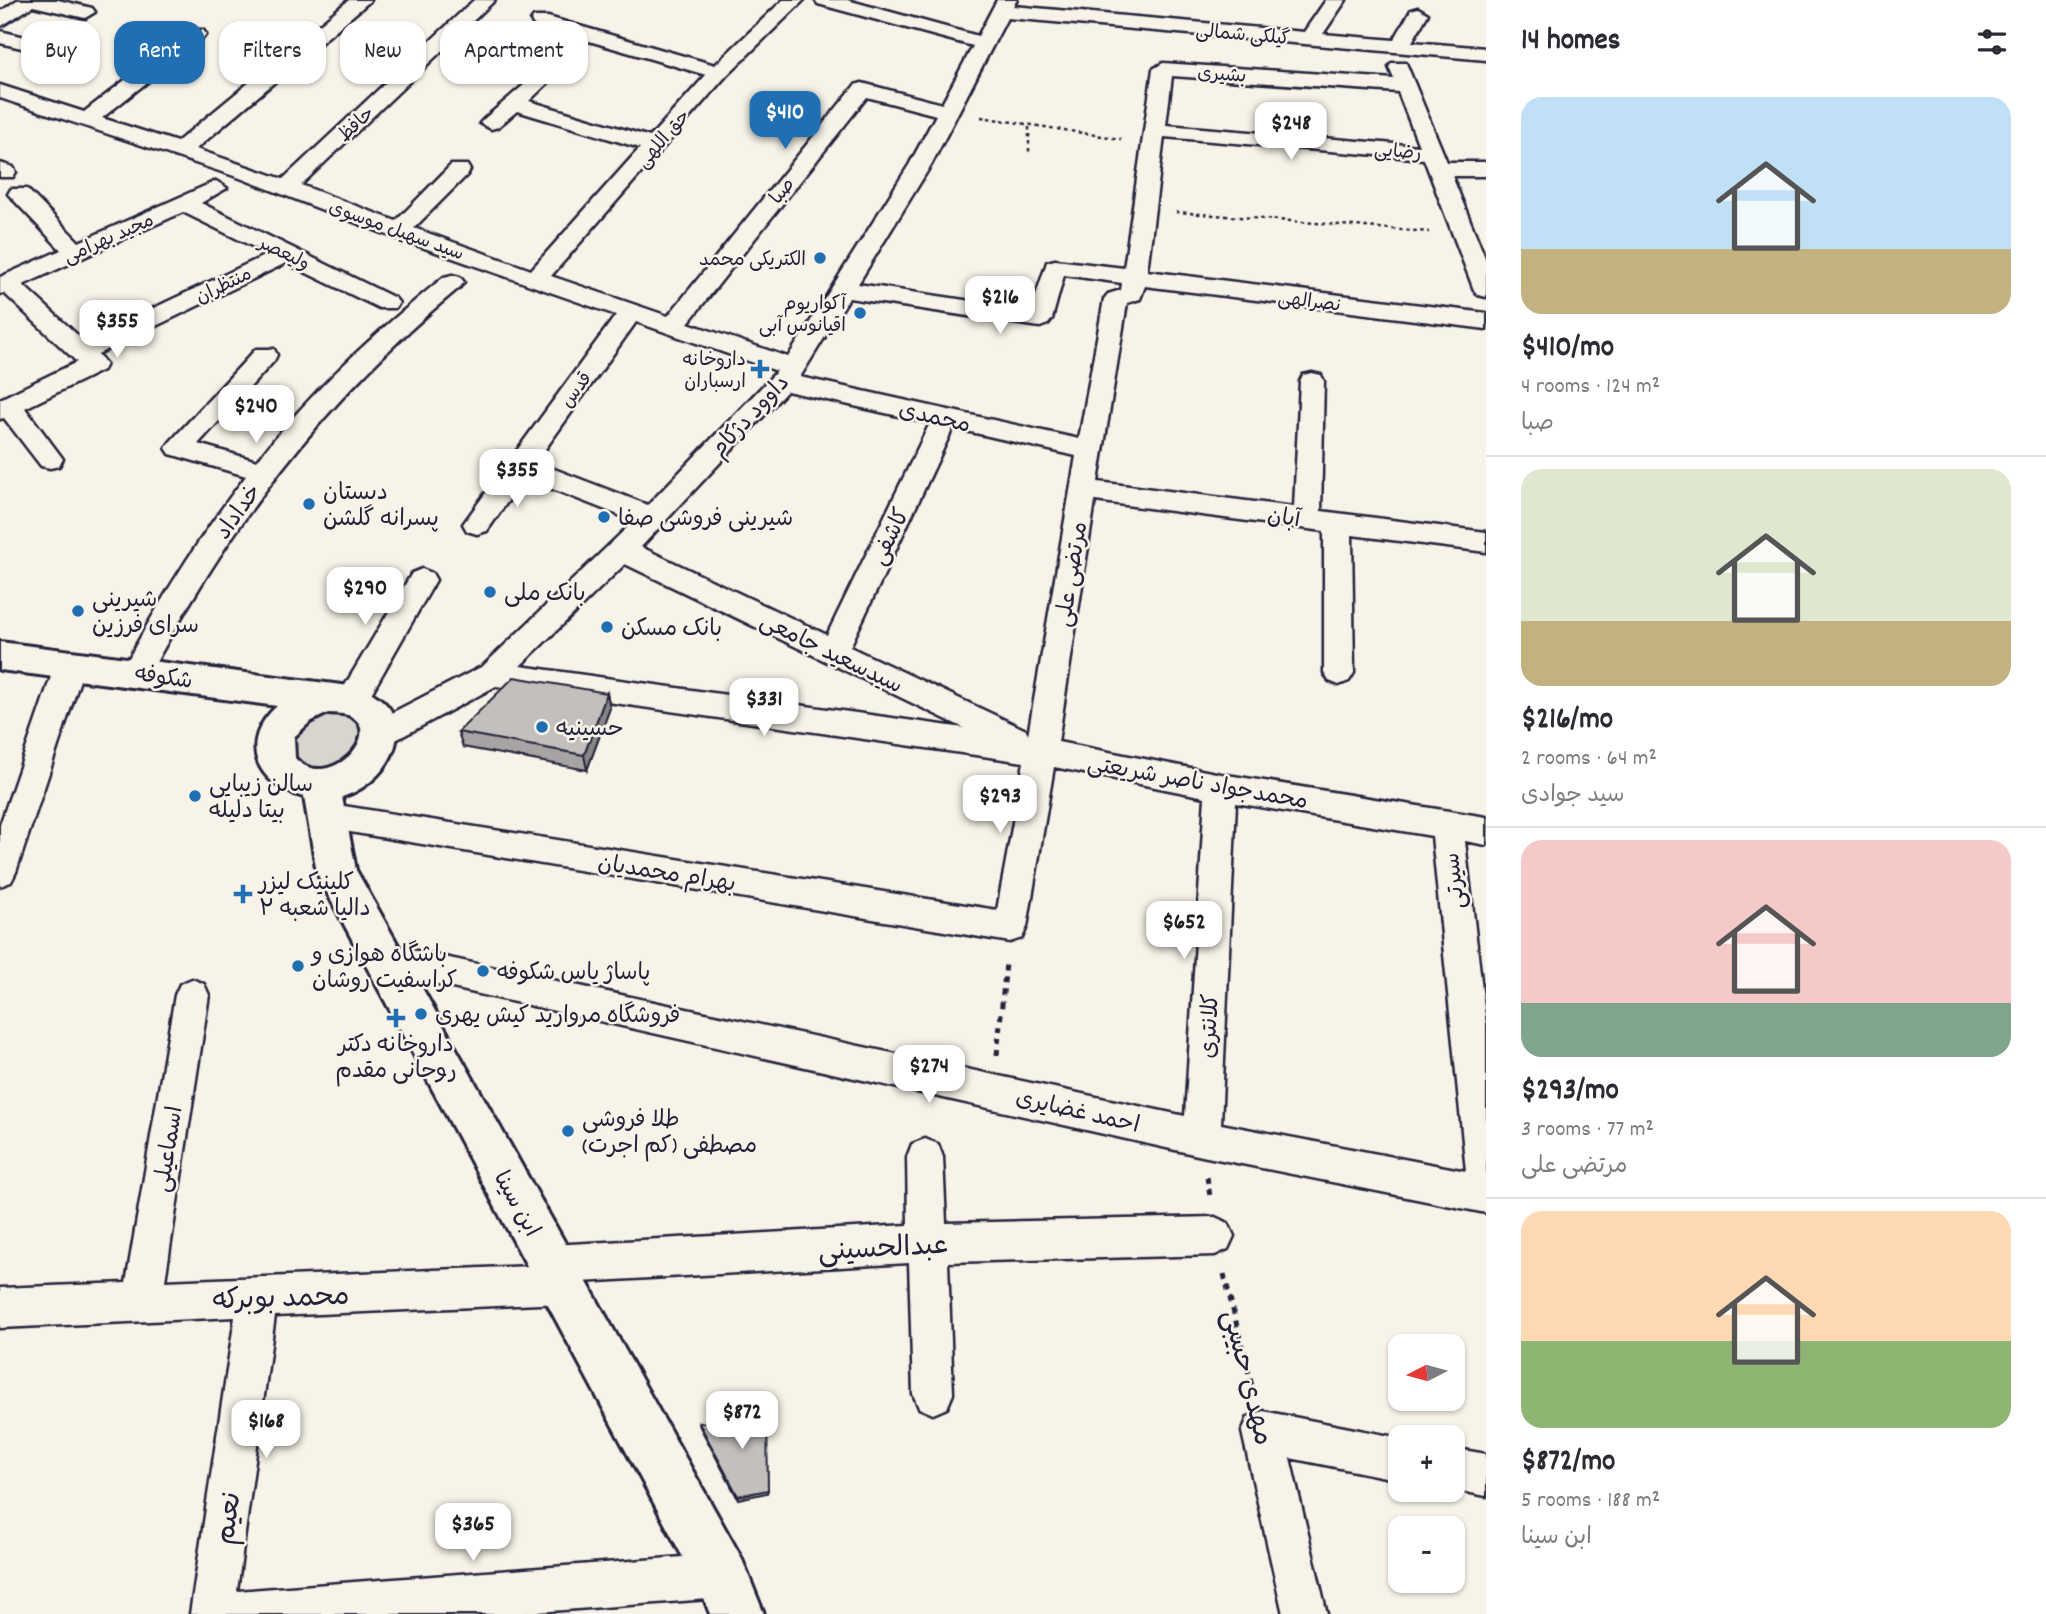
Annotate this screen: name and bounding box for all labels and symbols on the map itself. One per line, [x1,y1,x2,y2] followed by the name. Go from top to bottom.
[1194,19,1291,54] street label: گيلکی شمالی
[1196,61,1247,92] street label: بشیری
[744,92,826,151] pin: $410
[333,101,382,150] street label: حافظ
[1250,102,1332,162] pin: $248
[631,105,698,176] street label: حق اللهی
[1373,138,1422,169] street label: رضایی
[765,173,803,211] street label: صبا
[324,195,467,269] street label: سید سهیل موسوی
[60,208,159,272] street label: مجید بهرامی
[252,230,313,279] street label: ولیعصر
[699,248,806,275] place label: الکتریکی محمد
[812,250,828,266] marker: الکتریکی محمد
[192,262,257,312] street label: منتظران
[959,276,1041,336] pin: $216
[1276,286,1343,321] street label: نصرالهی
[759,292,847,341] place label: آکواریوم اقیانوس آبی
[76,300,158,360] pin: $355
[852,305,868,321] marker: آکواریوم اقیانوس آبی
[683,348,746,397] place label: داروخانه ارسباران
[752,361,768,377] marker: داروخانه ارسباران
[555,367,600,415] street label: قدس
[704,369,799,466] street label: داوود دژکام
[215,386,297,445] pin: $240
[895,395,973,444] street label: محمدی
[476,449,558,509] pin: $355
[209,478,271,548] street label: خداداد
[323,478,439,537] place label: دبستان پسرانه گلشن
[301,496,317,512] marker: دبستان پسرانه گلشن
[1265,501,1304,538] street label: آبان
[864,503,920,572] street label: کاشفی
[618,504,793,537] place label: شیرینی فروشی صفا
[596,509,612,525] marker: شیرینی فروشی صفا
[1049,519,1098,630] street label: مرتضی علی
[324,568,406,627] pin: $290
[504,579,586,612] place label: بانک ملی
[482,584,498,600] marker: بانک ملی
[92,585,199,644] place label: شیرینی سرای فرزین
[70,603,86,619] marker: شیرینی سرای فرزین
[754,606,907,704] street label: سیدسعید جامعی
[621,614,722,647] place label: بانک مسکن
[599,619,615,635] marker: بانک مسکن
[132,659,195,700] street label: شکوفه
[723,678,805,738] pin: $331
[556,714,624,747] place label: حسینیه
[534,719,550,735] marker: حسینیه
[1084,749,1310,820] street label: محمدجواد ناصر شریعتی
[209,770,313,829] place label: سالن زیبایی بیتا دلیله
[959,776,1041,835] pin: $293
[187,788,203,804] marker: سالن زیبایی بیتا دلیله
[595,848,738,903] street label: بهرام محمدیان
[1437,851,1476,910] street label: سیرتی
[257,868,371,927] place label: کلینیک لیزر دالیا شعبه ۲
[233,884,253,904] marker: کلینیک لیزر دالیا شعبه ۲
[1143,902,1225,961] pin: $652
[310,940,457,999] place label: باشگاه هوازی و کراسفیت روشان
[290,958,306,974] marker: باشگاه هوازی و کراسفیت روشان
[497,958,650,991] place label: پاساژ یاس شکوفه
[475,963,491,979] marker: پاساژ یاس شکوفه
[1193,993,1230,1059] street label: کلانتری
[435,1001,680,1034] place label: فروشگاه مروارید کیش یهری
[413,1006,429,1022] marker: فروشگاه مروارید کیش یهری
[388,1010,404,1026] marker: داروخانه دکتر روحانی مقدم
[335,1030,457,1089] place label: داروخانه دکتر روحانی مقدم
[888,1046,970,1105] pin: $274
[1012,1083,1142,1144] street label: احمد غضایری
[147,1104,194,1195] street label: اسماعیلی
[582,1105,757,1164] place label: طلا فروشی مصطفی (کم اجرت)
[560,1123,576,1139] marker: طلا فروشی مصطفی (کم اجرت)
[483,1166,547,1244] street label: ابن سینا
[817,1228,949,1274] street label: عبدالحسینی
[212,1279,350,1323] street label: محمد بوبرکه
[1209,1306,1281,1450] street label: مهدی حبیبی
[1388,1334,1465,1410] north arrow
[701,1392,783,1451] pin: $872
[225,1400,307,1460] pin: $168
[207,1490,254,1548] street label: نعیم
[432,1504,514,1563] pin: $365

